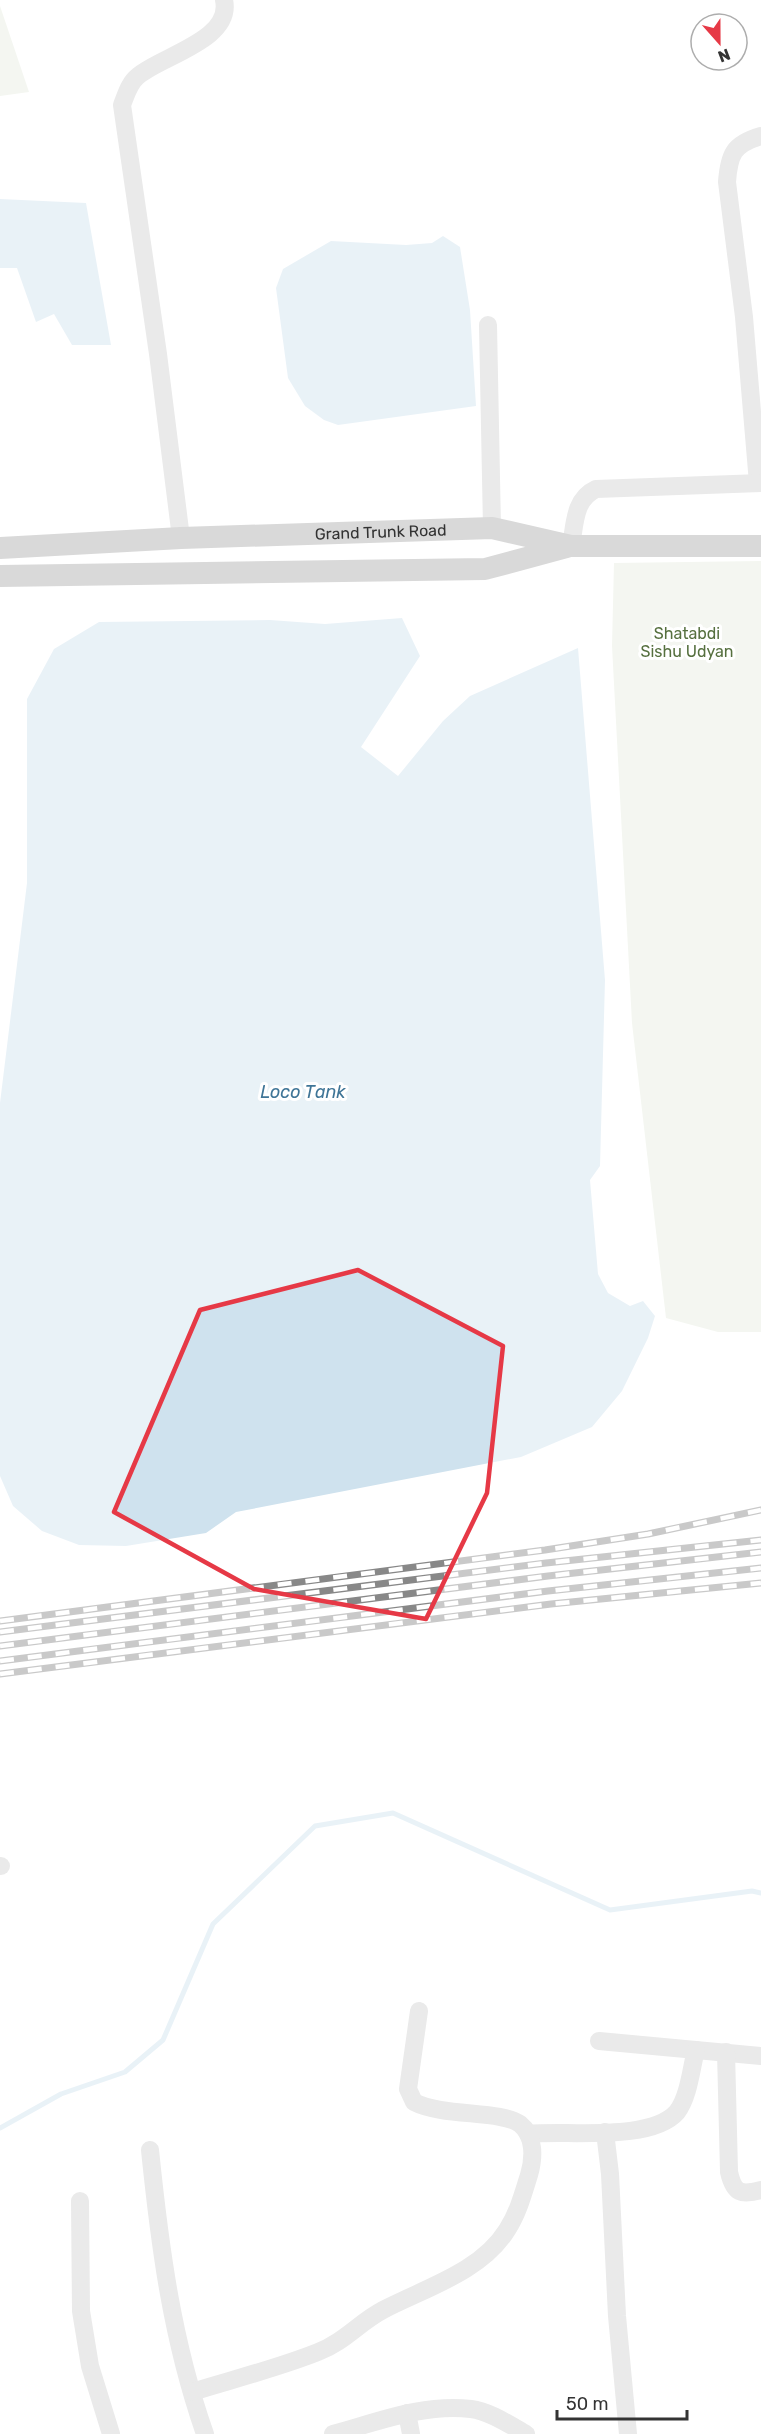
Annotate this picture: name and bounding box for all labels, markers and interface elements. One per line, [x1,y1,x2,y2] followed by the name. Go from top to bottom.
[689,12,749,72] north arrow
[715,45,733,66] text: N
[314,520,447,543] street label: Grand Trunk Road
[640,624,734,661] park label: Shatabdi Sishu Udyan
[260,1081,346,1103] water label: Loco Tank
[557,2383,688,2421] scale bar
[566,2393,609,2415] text: 50 m

